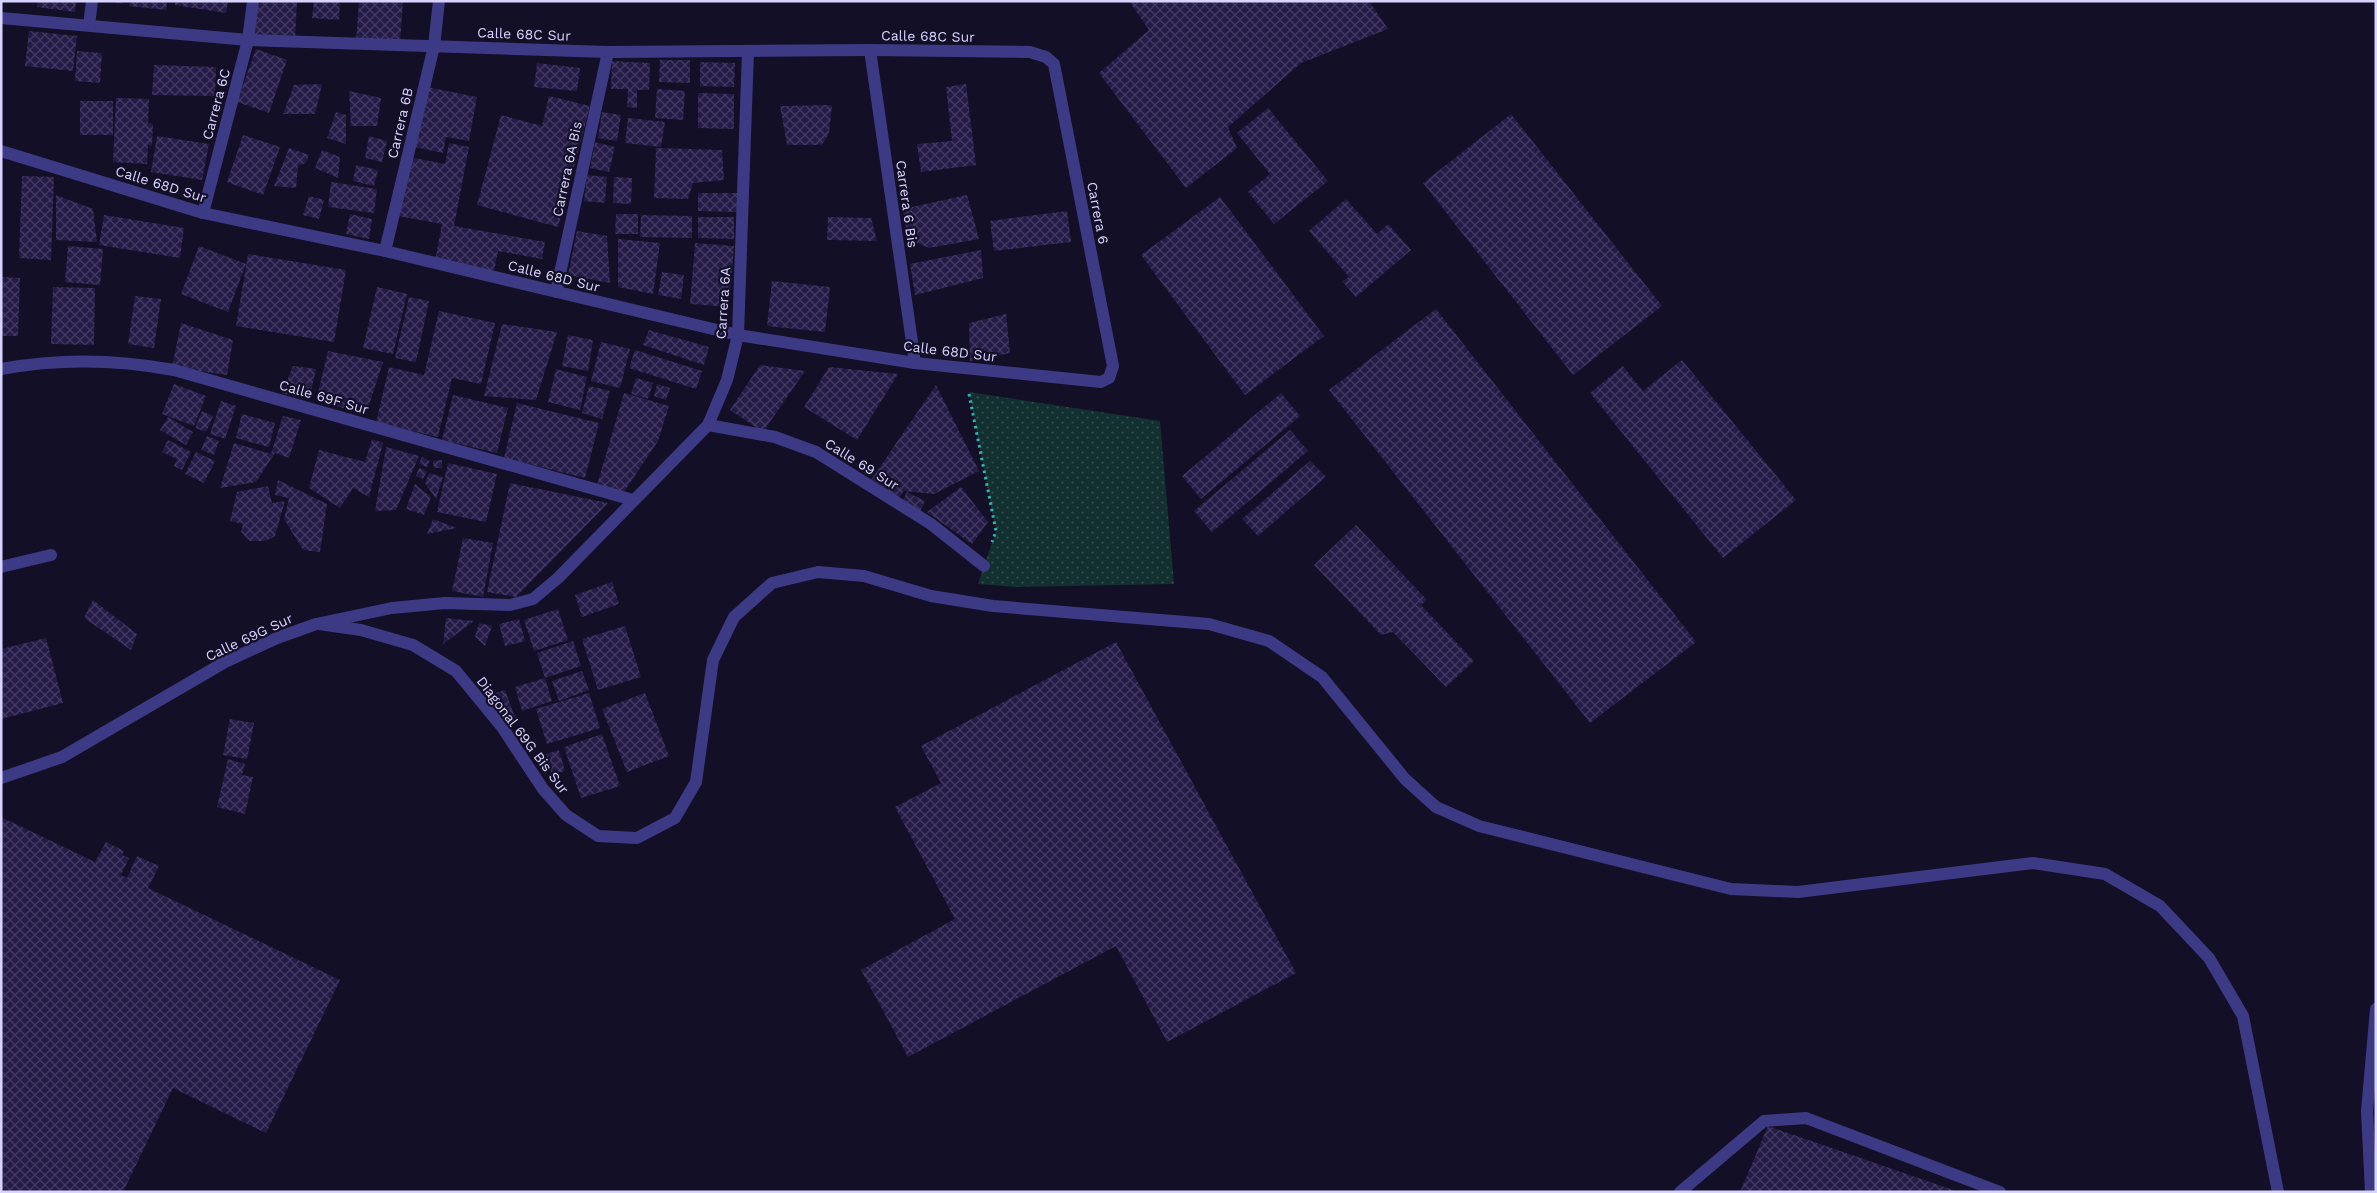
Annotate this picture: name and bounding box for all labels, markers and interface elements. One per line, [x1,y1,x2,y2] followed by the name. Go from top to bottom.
[477,24,571,44] street label: Calle 68C Sur
[881,27,975,45] street label: Calle 68C Sur
[199,67,233,141] street label: Carrera 6C
[384,86,416,160] street label: Carrera 6B
[549,120,585,218] street label: Carrera 6A Bis
[893,159,921,249] street label: Carrera 6 Bis
[114,163,209,206] street label: Calle 68D Sur
[1084,180,1112,246] street label: Carrera 6
[506,257,602,295] street label: Calle 68D Sur
[712,266,734,340] street label: Carrera 6A
[902,337,998,365] street label: Calle 68D Sur
[277,377,371,417] street label: Calle 69F Sur
[822,435,902,493] street label: Calle 69 Sur
[203,610,295,664] street label: Calle 69G Sur
[474,673,573,797] street label: Diagonal 69G Bis Sur

